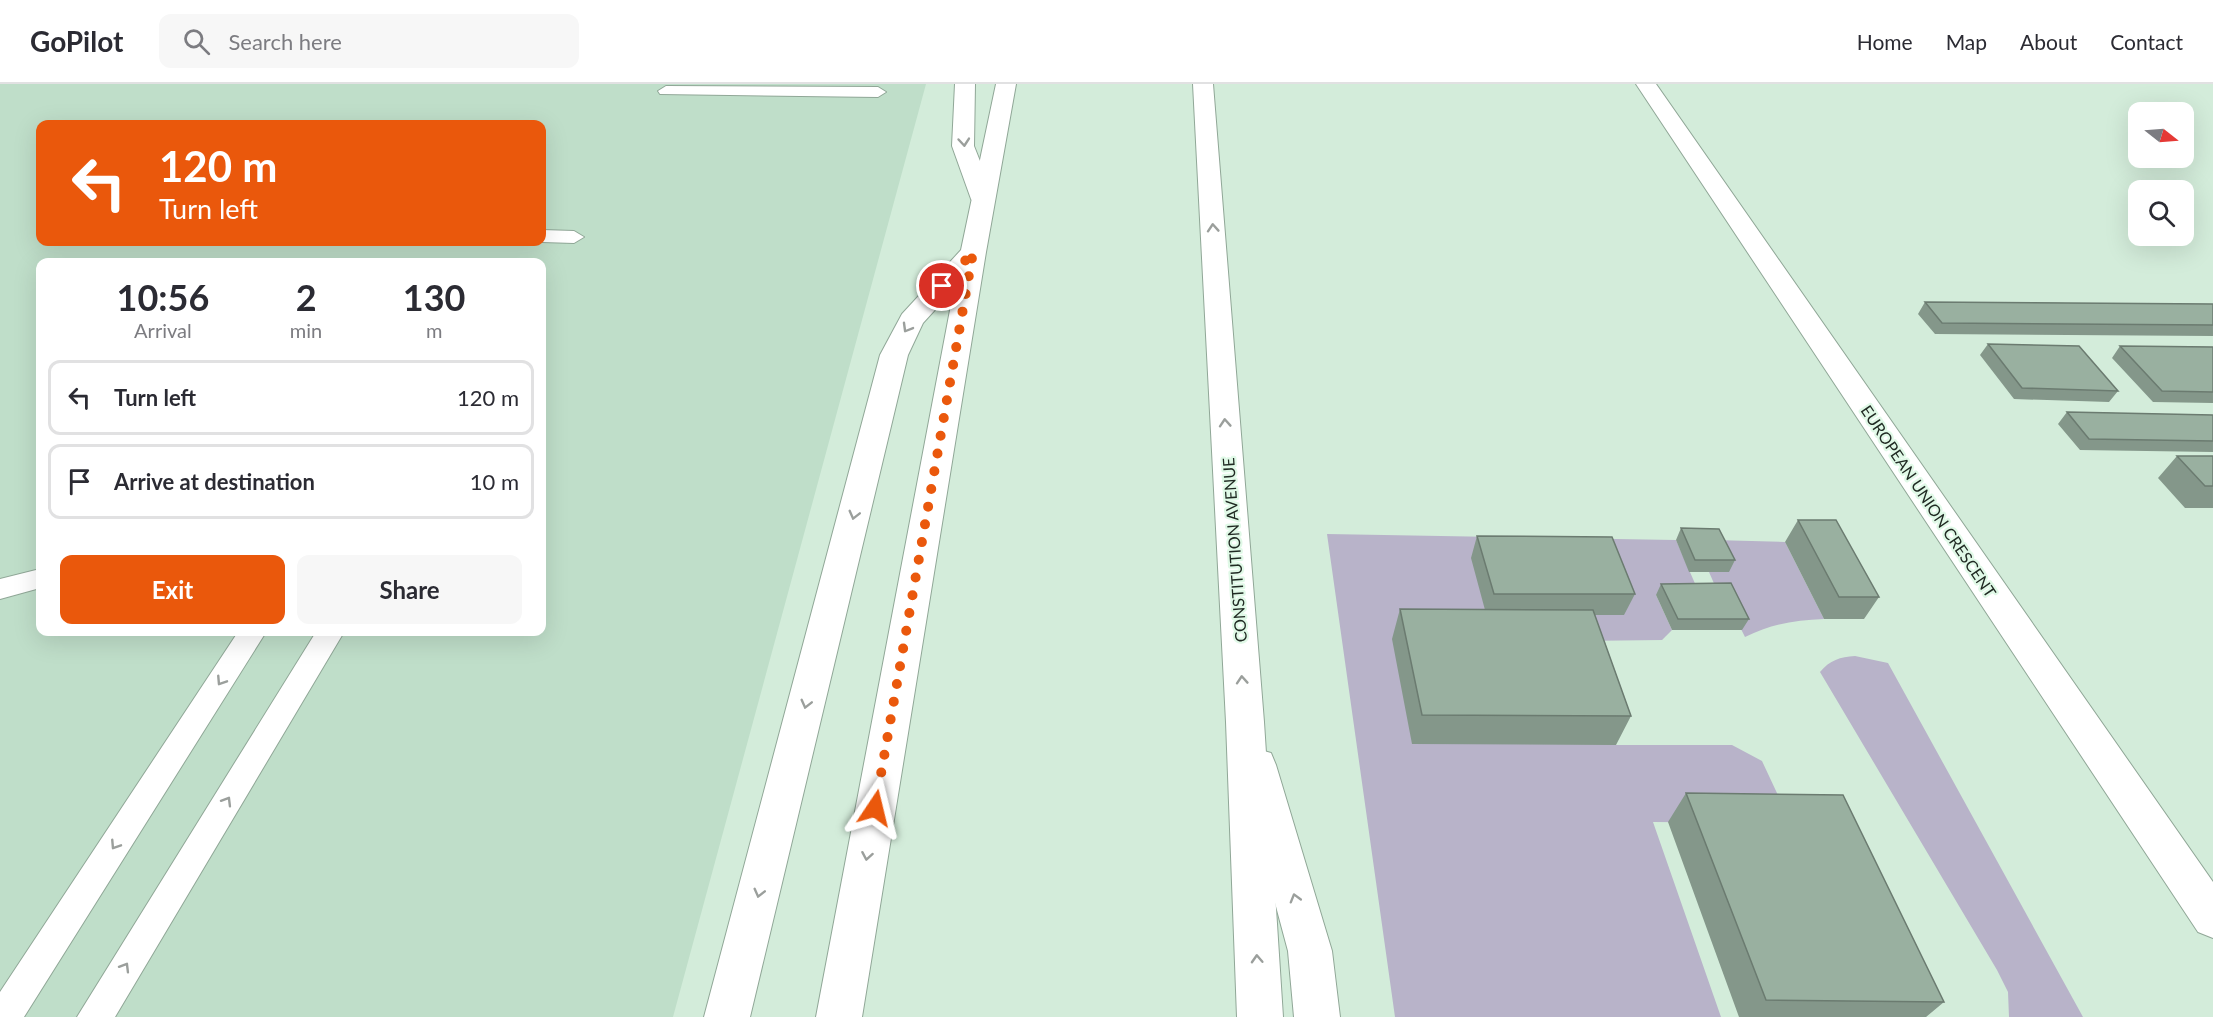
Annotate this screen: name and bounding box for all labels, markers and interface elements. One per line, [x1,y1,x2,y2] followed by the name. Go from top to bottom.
[159,14,579,68] search box
[30,24,123,58] text: GoPilot
[180,25,213,58] icon: search
[228,28,342,55] text: Search here
[1857,29,1913,54] text: Home
[1946,29,1987,54] text: Map
[2020,29,2077,54] text: About
[2110,29,2183,54] text: Contact
[2128,102,2194,168] north arrow
[2128,102,2194,246] map controls
[957,138,970,147] one-way arrow
[159,141,277,191] text: 120 m
[60,144,138,222] icon: left
[2128,180,2194,246] button: search
[159,192,258,225] text: Turn left
[1206,223,1219,232] one-way arrow
[916,260,967,311] pin
[925,269,958,302] icon: arrive
[117,275,209,319] text: 10:56
[296,275,317,319] text: 2
[403,275,465,319] text: 130
[134,318,192,342] text: Arrival
[290,318,322,342] text: min
[426,318,442,342] text: m
[903,322,914,332] one-way arrow
[63,381,96,414] icon: left
[114,384,196,411] text: Turn left
[457,384,519,411] text: 120 m
[1858,401,2001,601] street label: EUROPEAN UNION CRESCENT
[1219,418,1232,427] one-way arrow
[1218,457,1250,643] street label: CONSTITUTION AVENUE
[63,465,96,498] icon: arrive
[114,468,315,495] text: Arrive at destination
[470,468,519,495] text: 10 m
[848,509,861,519] one-way arrow
[60,555,285,624] button: Exit
[297,555,522,624] button: Share
[217,674,228,685] one-way arrow
[1236,675,1249,684] one-way arrow
[801,699,814,709] one-way arrow
[843,776,907,840] position arrow
[219,797,231,807] one-way arrow
[111,838,122,849] one-way arrow
[861,851,874,861] one-way arrow
[753,888,766,898] one-way arrow
[1290,893,1302,904] one-way arrow
[1250,954,1263,963] one-way arrow
[118,963,130,973] one-way arrow

